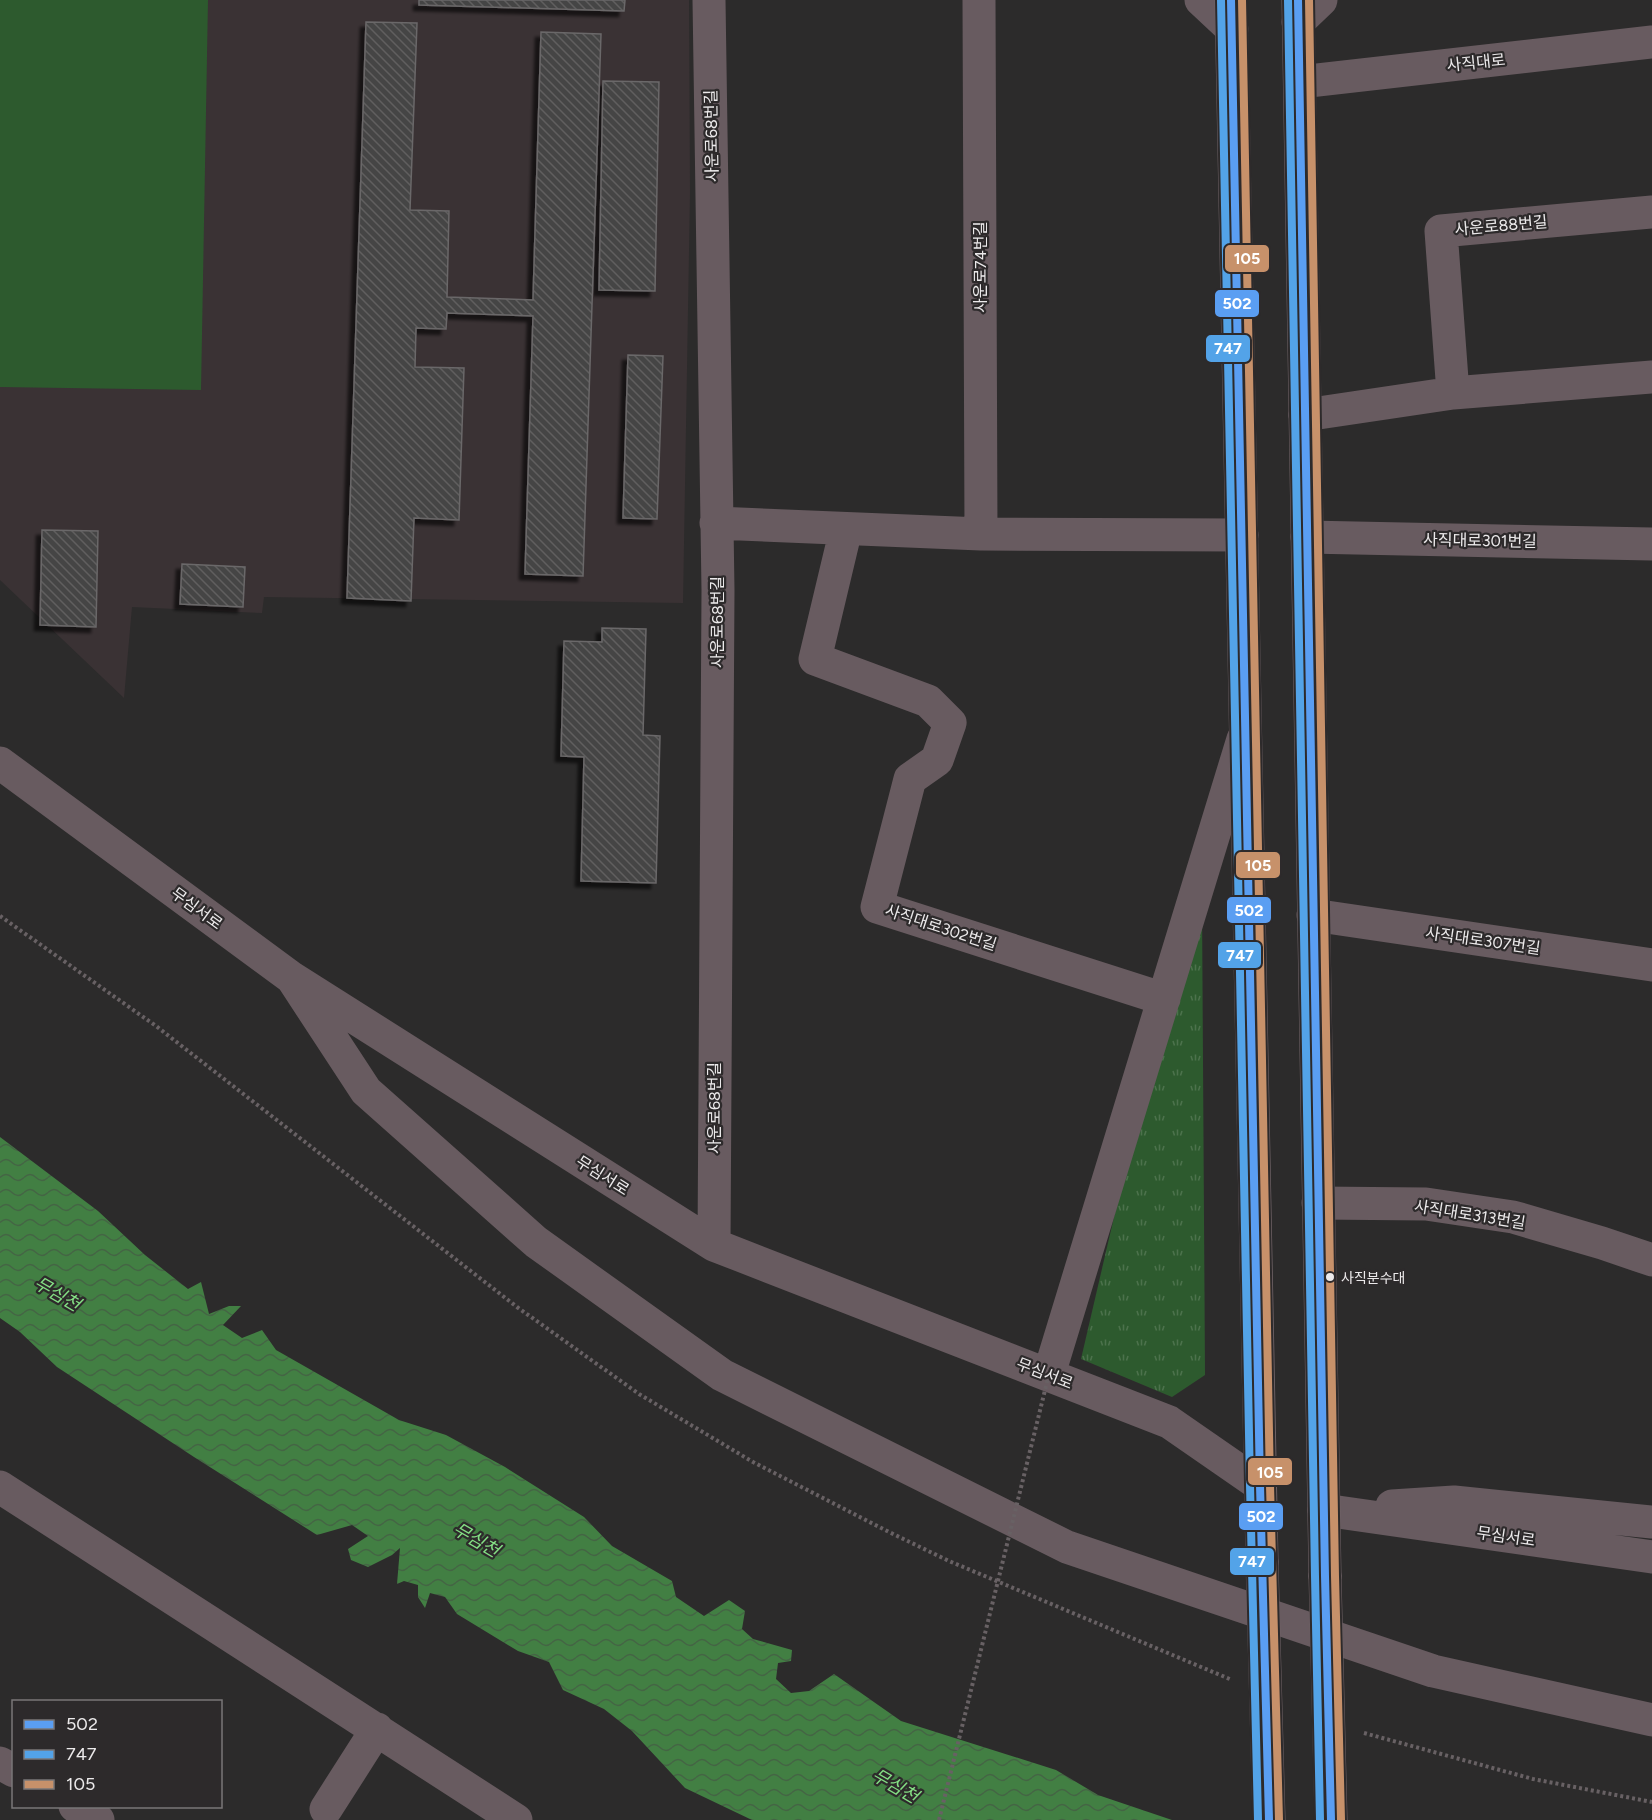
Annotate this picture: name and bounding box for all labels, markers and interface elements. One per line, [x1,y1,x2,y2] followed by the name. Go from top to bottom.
[1446,50,1507,75] street label: 사직대로
[701,90,722,182] street label: 사운로68번길
[1454,212,1548,239] street label: 사운로88번길
[971,221,990,313] street label: 사운로74번길
[1224,244,1270,273] line badge: 105
[1234,249,1260,268] text: 105
[1214,289,1260,318] line badge: 502
[1223,294,1251,313] text: 502
[1205,334,1251,363] line badge: 747
[1214,339,1242,358] text: 747
[1423,530,1537,551] street label: 사직대로301번길
[708,576,727,668] street label: 사운로68번길
[1235,851,1281,879] line badge: 105
[1245,856,1271,875] text: 105
[167,883,226,934] street label: 무심서로
[1226,896,1272,924] line badge: 502
[883,900,999,954] street label: 사직대로302번길
[1235,901,1263,920] text: 502
[1424,923,1542,958] street label: 사직대로307번길
[1217,941,1262,969] line badge: 747
[1226,946,1254,965] text: 747
[705,1062,724,1154] street label: 사운로68번길
[573,1152,633,1199] street label: 무심서로
[1413,1196,1527,1233] street label: 사직대로313번길
[1341,1270,1405,1287] place label: 사직분수대
[1324,1271,1336,1283] marker: 사직분수대
[30,1272,86,1317] water label: 무심천
[1014,1354,1076,1393] street label: 무심서로
[1247,1457,1293,1486] line badge: 105
[1257,1463,1283,1482] text: 105
[1238,1502,1284,1531] line badge: 502
[1247,1507,1275,1526] text: 502
[449,1518,505,1563] water label: 무심천
[1475,1523,1537,1550] street label: 무심서로
[1229,1547,1275,1576] line badge: 747
[1238,1552,1266,1571] text: 747
[12,1700,222,1808] legend
[66,1713,98,1735] text: 502
[66,1743,97,1765] text: 747
[868,1764,924,1809] water label: 무심천
[66,1773,95,1795] text: 105

